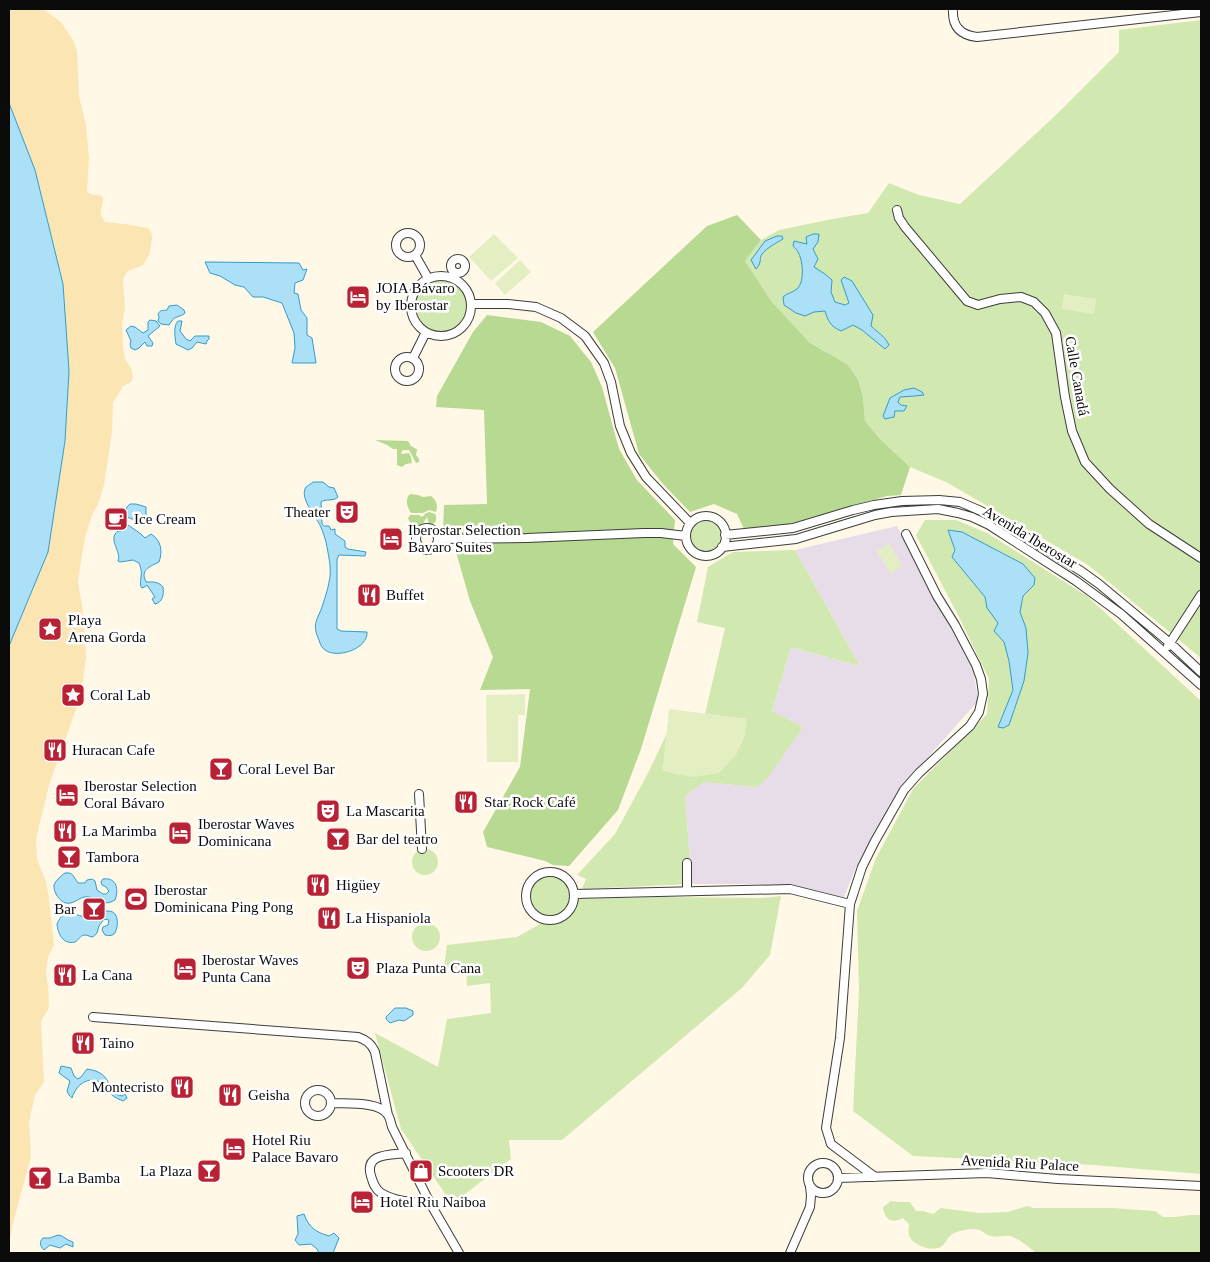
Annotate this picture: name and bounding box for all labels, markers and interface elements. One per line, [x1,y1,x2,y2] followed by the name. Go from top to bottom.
[376,280,455,313] place label: JOIA Bávaro by Iberostar
[345,284,371,310] hotel icon: JOIA Bávaro by Iberostar
[1062,335,1092,417] street label: Calle Canadá
[334,499,360,525] theatre icon: Theater
[980,503,1080,571] street label: Avenida Iberostar
[284,504,330,520] place label: Theater
[103,506,129,532] cafe icon: Ice Cream
[134,511,196,527] place label: Ice Cream
[408,522,521,555] place label: Iberostar Selection Bavaro Suites
[378,526,404,552] hotel icon: Iberostar Selection Bavaro Suites
[356,582,382,608] restaurant icon: Buffet
[386,587,425,603] place label: Buffet
[68,612,146,645] place label: Playa Arena Gorda
[37,616,63,642] place icon: Playa Arena Gorda
[60,682,86,708] place icon: Coral Lab
[90,687,150,703] place label: Coral Lab
[42,737,68,763] restaurant icon: Huracan Cafe
[72,742,155,758] place label: Huracan Cafe
[208,756,234,782] bar icon: Coral Level Bar
[238,761,335,777] place label: Coral Level Bar
[84,778,197,811] place label: Iberostar Selection Coral Bávaro
[54,782,80,808] hotel icon: Iberostar Selection Coral Bávaro
[453,789,479,815] restaurant icon: Star Rock Café
[484,794,576,810] place label: Star Rock Café
[315,798,341,824] theatre icon: La Mascarita
[346,803,425,819] place label: La Mascarita
[198,816,295,849] place label: Iberostar Waves Dominicana
[52,818,78,844] restaurant icon: La Marimba
[167,820,193,846] hotel icon: Iberostar Waves Dominicana
[82,823,157,839] place label: La Marimba
[325,826,351,852] bar icon: Bar del teatro
[356,831,438,847] place label: Bar del teatro
[56,844,82,870] bar icon: Tambora
[86,849,139,865] place label: Tambora
[305,872,331,898] restaurant icon: Higüey
[336,877,381,893] place label: Higüey
[154,882,294,915] place label: Iberostar Dominicana Ping Pong
[123,886,149,912] sports icon: Iberostar Dominicana Ping Pong
[81,896,107,922] bar icon: Bar
[54,901,76,917] place label: Bar
[316,905,342,931] restaurant icon: La Hispaniola
[346,910,431,926] place label: La Hispaniola
[202,952,299,985] place label: Iberostar Waves Punta Cana
[345,955,371,981] theatre icon: Plaza Punta Cana
[172,956,198,982] hotel icon: Iberostar Waves Punta Cana
[376,960,481,976] place label: Plaza Punta Cana
[52,962,78,988] restaurant icon: La Cana
[82,967,133,983] place label: La Cana
[70,1030,96,1056] restaurant icon: Taino
[100,1035,134,1051] place label: Taino
[169,1074,195,1100] restaurant icon: Montecristo
[92,1079,164,1095] place label: Montecristo
[217,1082,243,1108] restaurant icon: Geisha
[248,1087,290,1103] place label: Geisha
[252,1132,338,1165] place label: Hotel Riu Palace Bavaro
[221,1136,247,1162] hotel icon: Hotel Riu Palace Bavaro
[961,1152,1080,1174] street label: Avenida Riu Palace
[196,1158,222,1184] bar icon: La Plaza
[408,1158,434,1184] shop icon: Scooters DR
[140,1163,192,1179] place label: La Plaza
[438,1163,514,1179] place label: Scooters DR
[27,1165,53,1191] bar icon: La Bamba
[58,1170,120,1186] place label: La Bamba
[349,1189,375,1215] hotel icon: Hotel Riu Naiboa
[380,1194,486,1210] place label: Hotel Riu Naiboa

